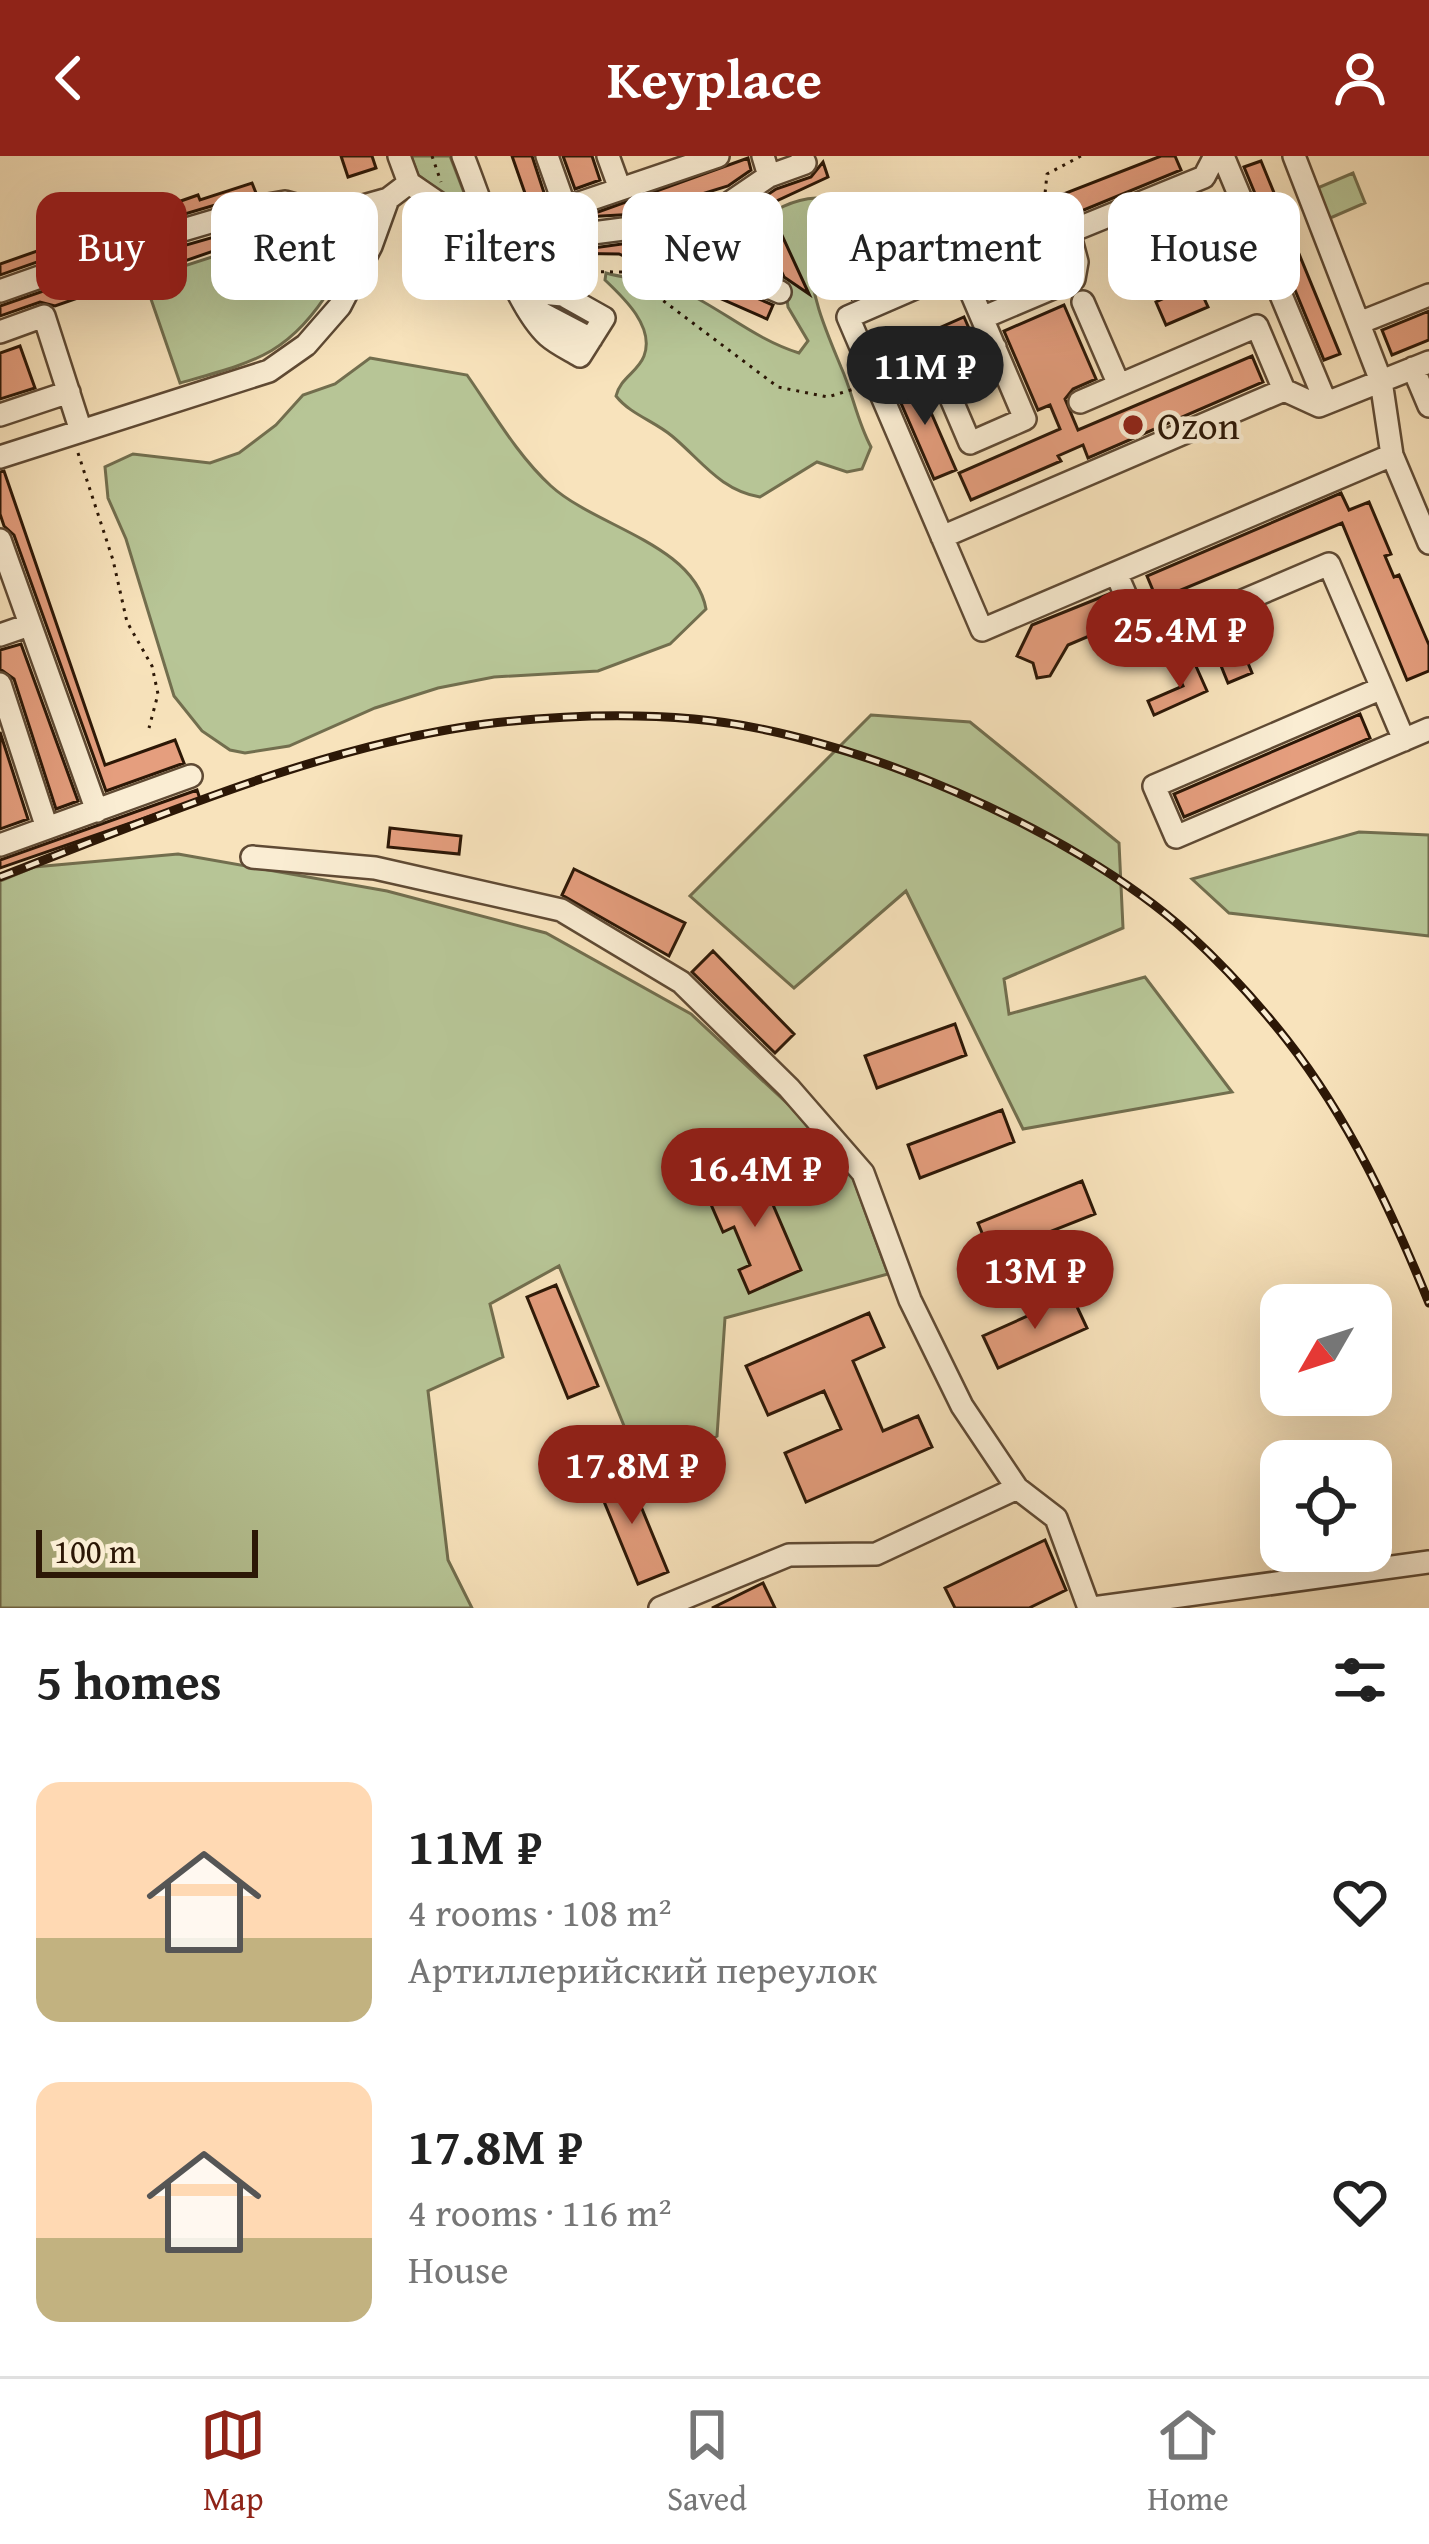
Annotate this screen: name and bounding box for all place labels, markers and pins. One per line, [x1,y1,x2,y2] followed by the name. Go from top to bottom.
[841,326,1009,428] pin: 11M ₽
[1157,396,1240,453] place label: Ozon
[1120,412,1146,438] marker: Ozon
[1069,589,1291,691] pin: 25.4M ₽
[644,1128,866,1230] pin: 16.4M ₽
[951,1230,1119,1332] pin: 13M ₽
[521,1425,743,1527] pin: 17.8M ₽

